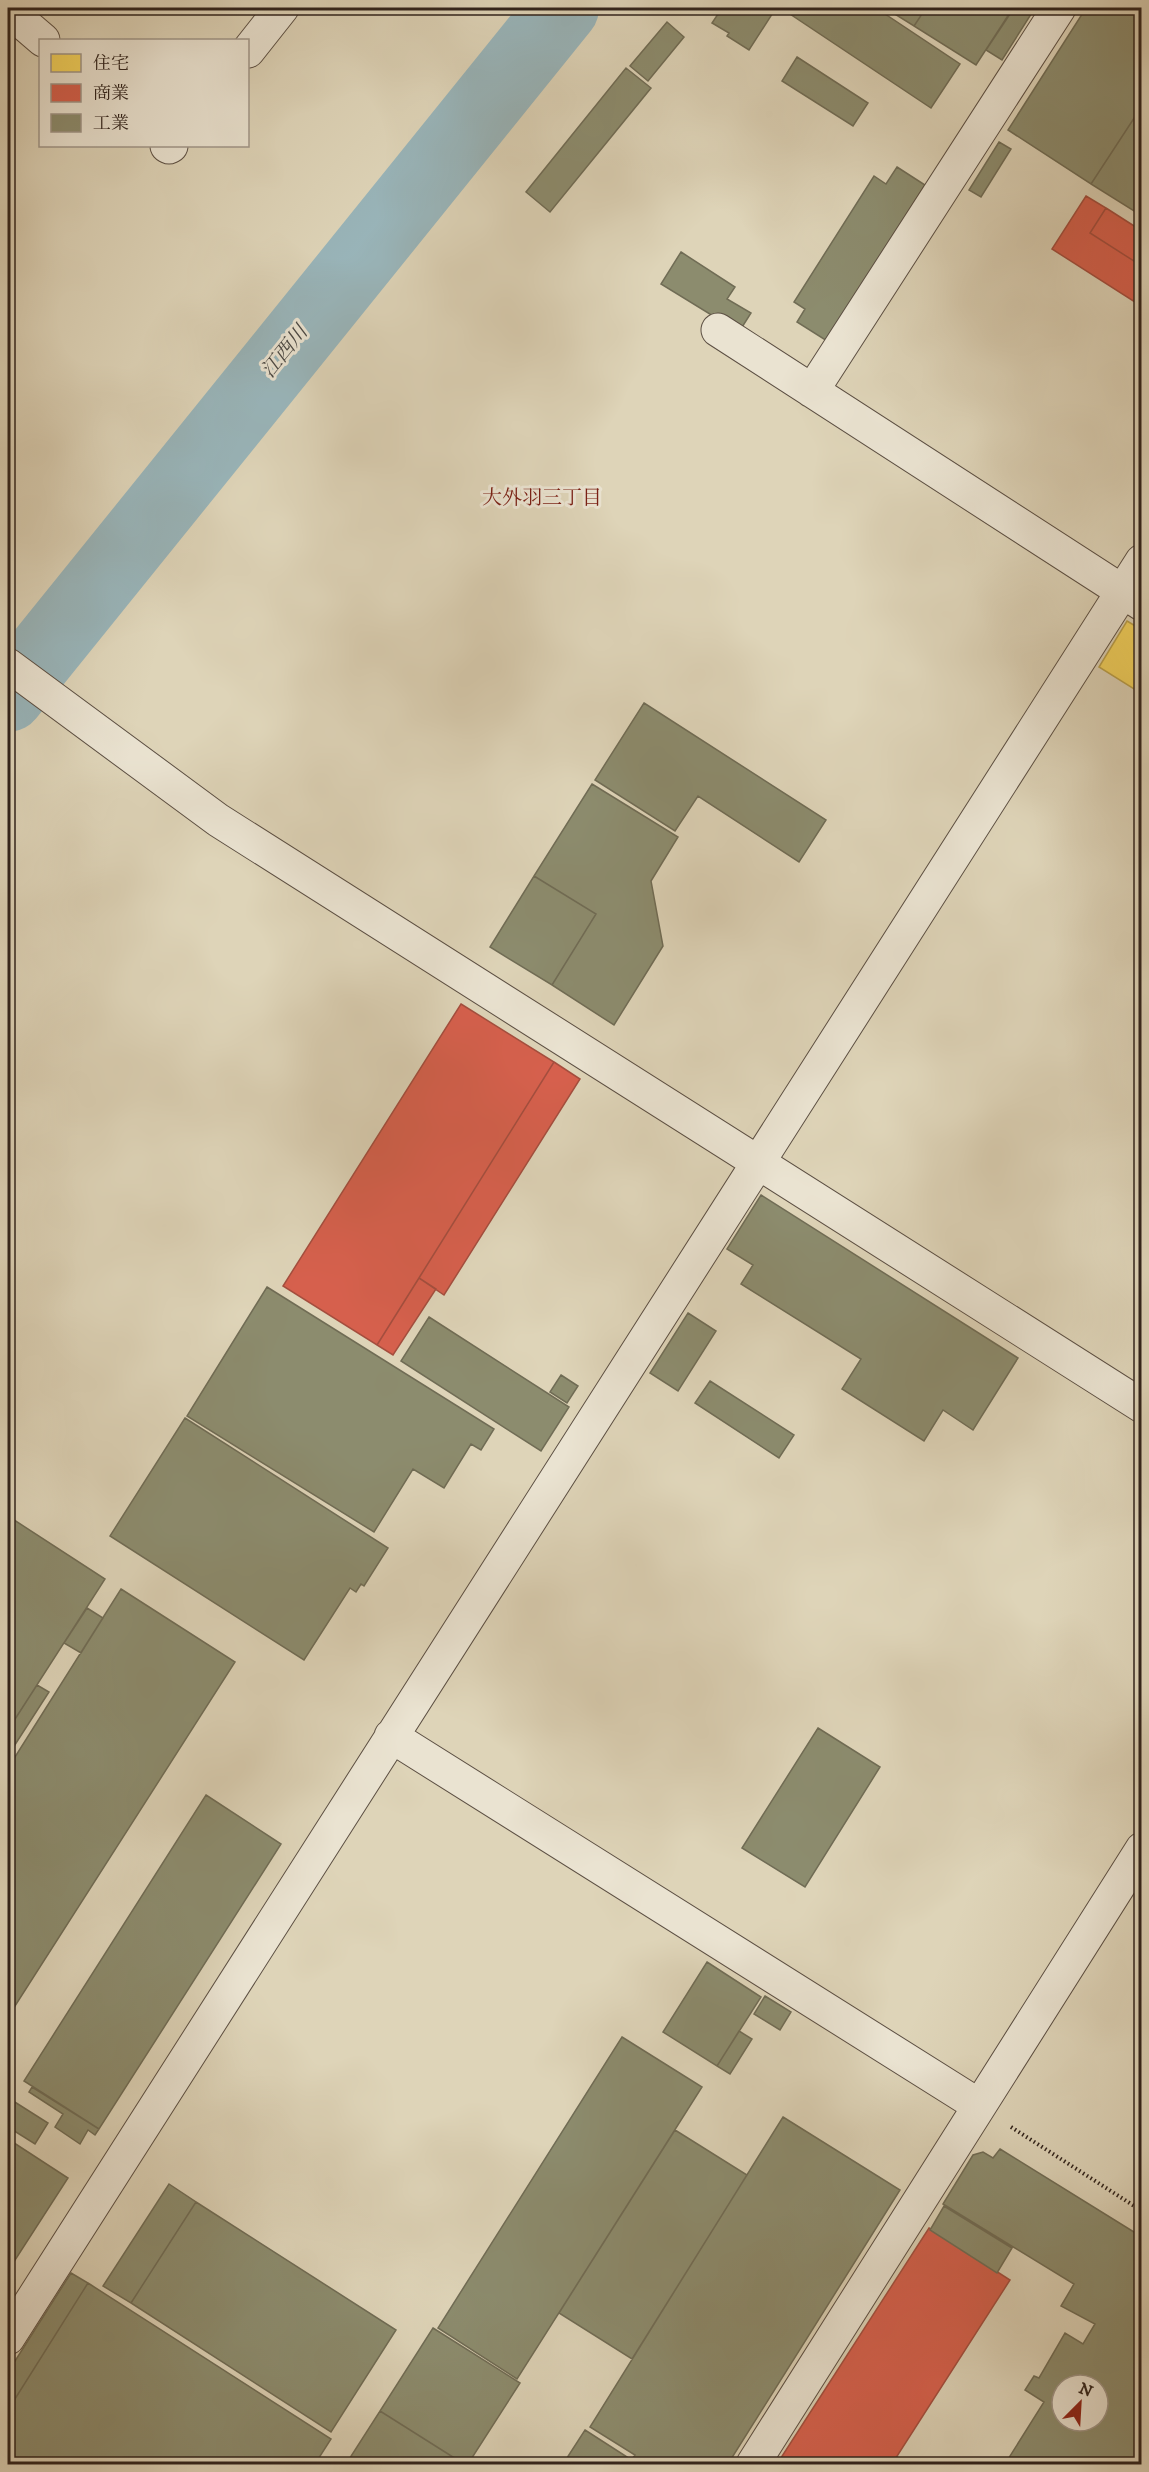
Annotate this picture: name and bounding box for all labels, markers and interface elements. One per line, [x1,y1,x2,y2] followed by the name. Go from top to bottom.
[39,39,249,147] legend
[93,53,129,75] text: 住宅
[93,83,129,105] text: 商業
[93,113,129,135] text: 工業
[256,319,315,383] water label: 江西川
[482,486,602,511] district label: 大外羽三丁目
[1050,2373,1110,2433] north arrow
[1076,2378,1096,2402] text: N

